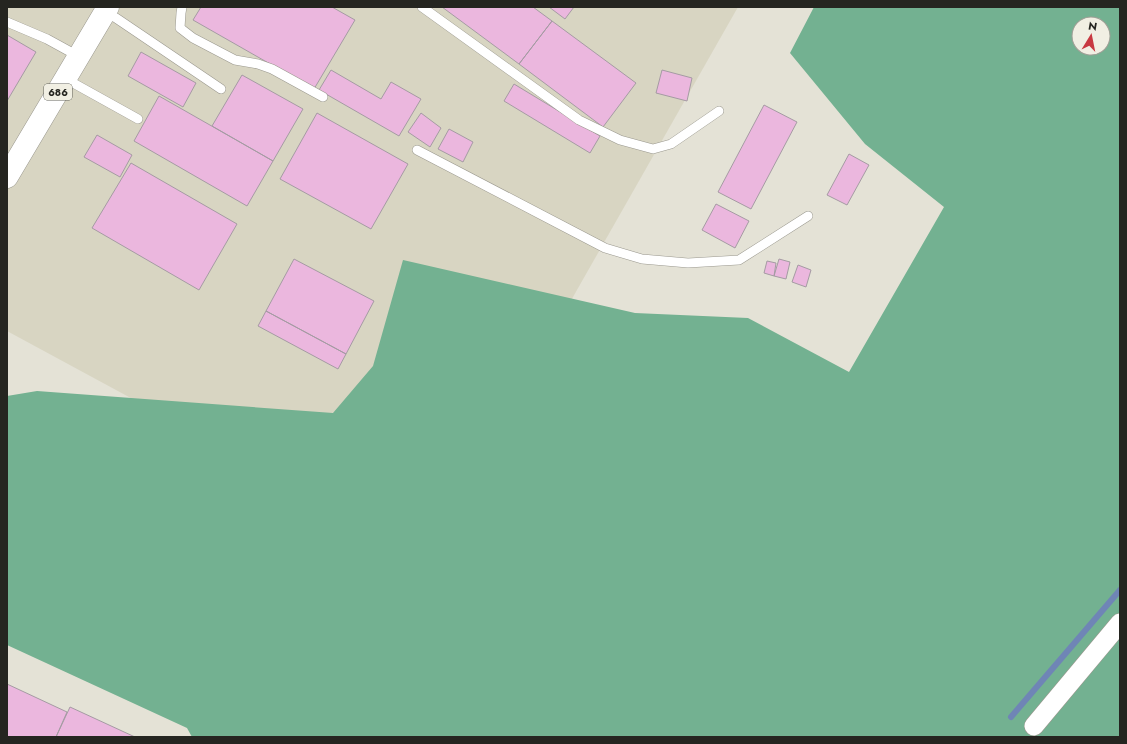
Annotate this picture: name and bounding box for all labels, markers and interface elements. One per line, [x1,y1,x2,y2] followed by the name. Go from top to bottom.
[1071,16,1111,56] north arrow
[1087,18,1098,35] text: N
[44,84,72,100] road number: 686

